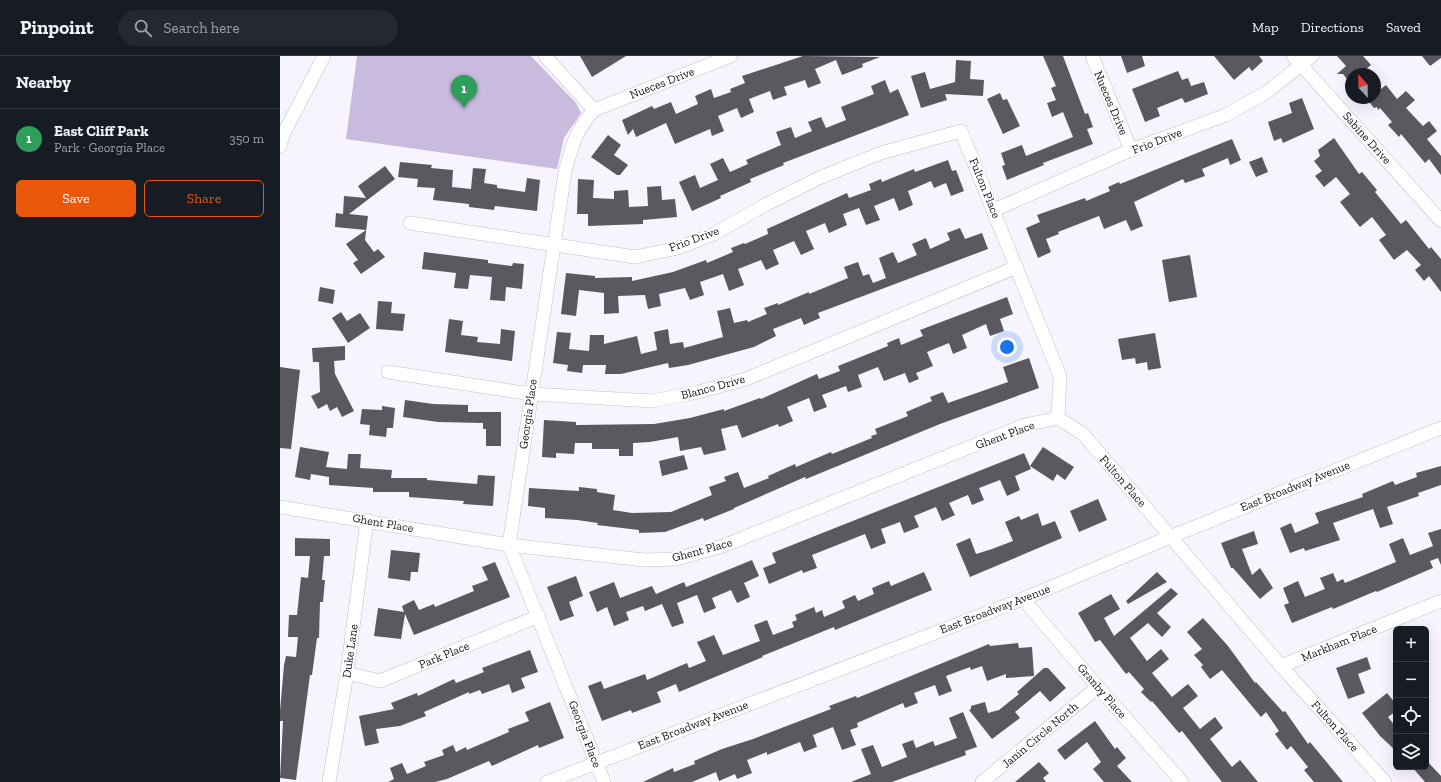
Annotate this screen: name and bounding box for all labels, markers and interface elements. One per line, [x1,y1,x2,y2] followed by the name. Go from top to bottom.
[118,10,398,46] search box
[20,16,94,39] text: Pinpoint
[132,17,154,39] icon: search
[164,19,240,37] text: Search here
[1252,19,1279,36] text: Map
[1301,19,1364,36] text: Directions
[1386,19,1421,36] text: Saved
[628,64,697,102] street label: Nueces Drive
[1345,68,1381,104] north arrow
[1091,69,1131,138] street label: Nueces Drive
[16,72,71,92] text: Nearby
[451,75,477,108] pin: 1
[1340,109,1394,167] street label: Sabine Drive
[54,122,149,140] text: East Cliff Park
[1130,125,1184,157] street label: Frio Drive
[26,131,32,146] text: 1
[229,131,264,146] text: 350 m
[54,140,165,155] text: Park · Georgia Place
[967,156,1004,221] street label: Fulton Place
[16,180,136,217] button: Save
[144,180,264,217] button: Share
[667,223,721,255] street label: Frio Drive
[997,337,1017,357] your location
[679,372,747,402] street label: Blanco Drive
[516,378,540,450] street label: Georgia Place
[974,418,1037,452] street label: Ghent Place
[1097,452,1149,510] street label: Fulton Place
[1238,457,1352,514] street label: East Broadway Avenue
[351,511,415,535] street label: Ghent Place
[670,535,734,565] street label: Ghent Place
[938,581,1052,636] street label: East Broadway Avenue
[1299,621,1379,664] street label: Markham Place
[339,623,361,679] street label: Duke Lane
[1393,626,1429,770] map controls
[1393,626,1429,662] button: +
[417,638,472,672] street label: Park Place
[1074,661,1130,721] street label: Granby Place
[1393,662,1429,698] button: −
[636,697,750,752] street label: East Broadway Avenue
[1308,698,1362,755] street label: Fulton Place
[1393,698,1429,734] button: locate
[566,699,604,770] street label: Georgia Place
[999,699,1081,771] street label: Janin Circle North
[1393,734,1429,770] button: layers

